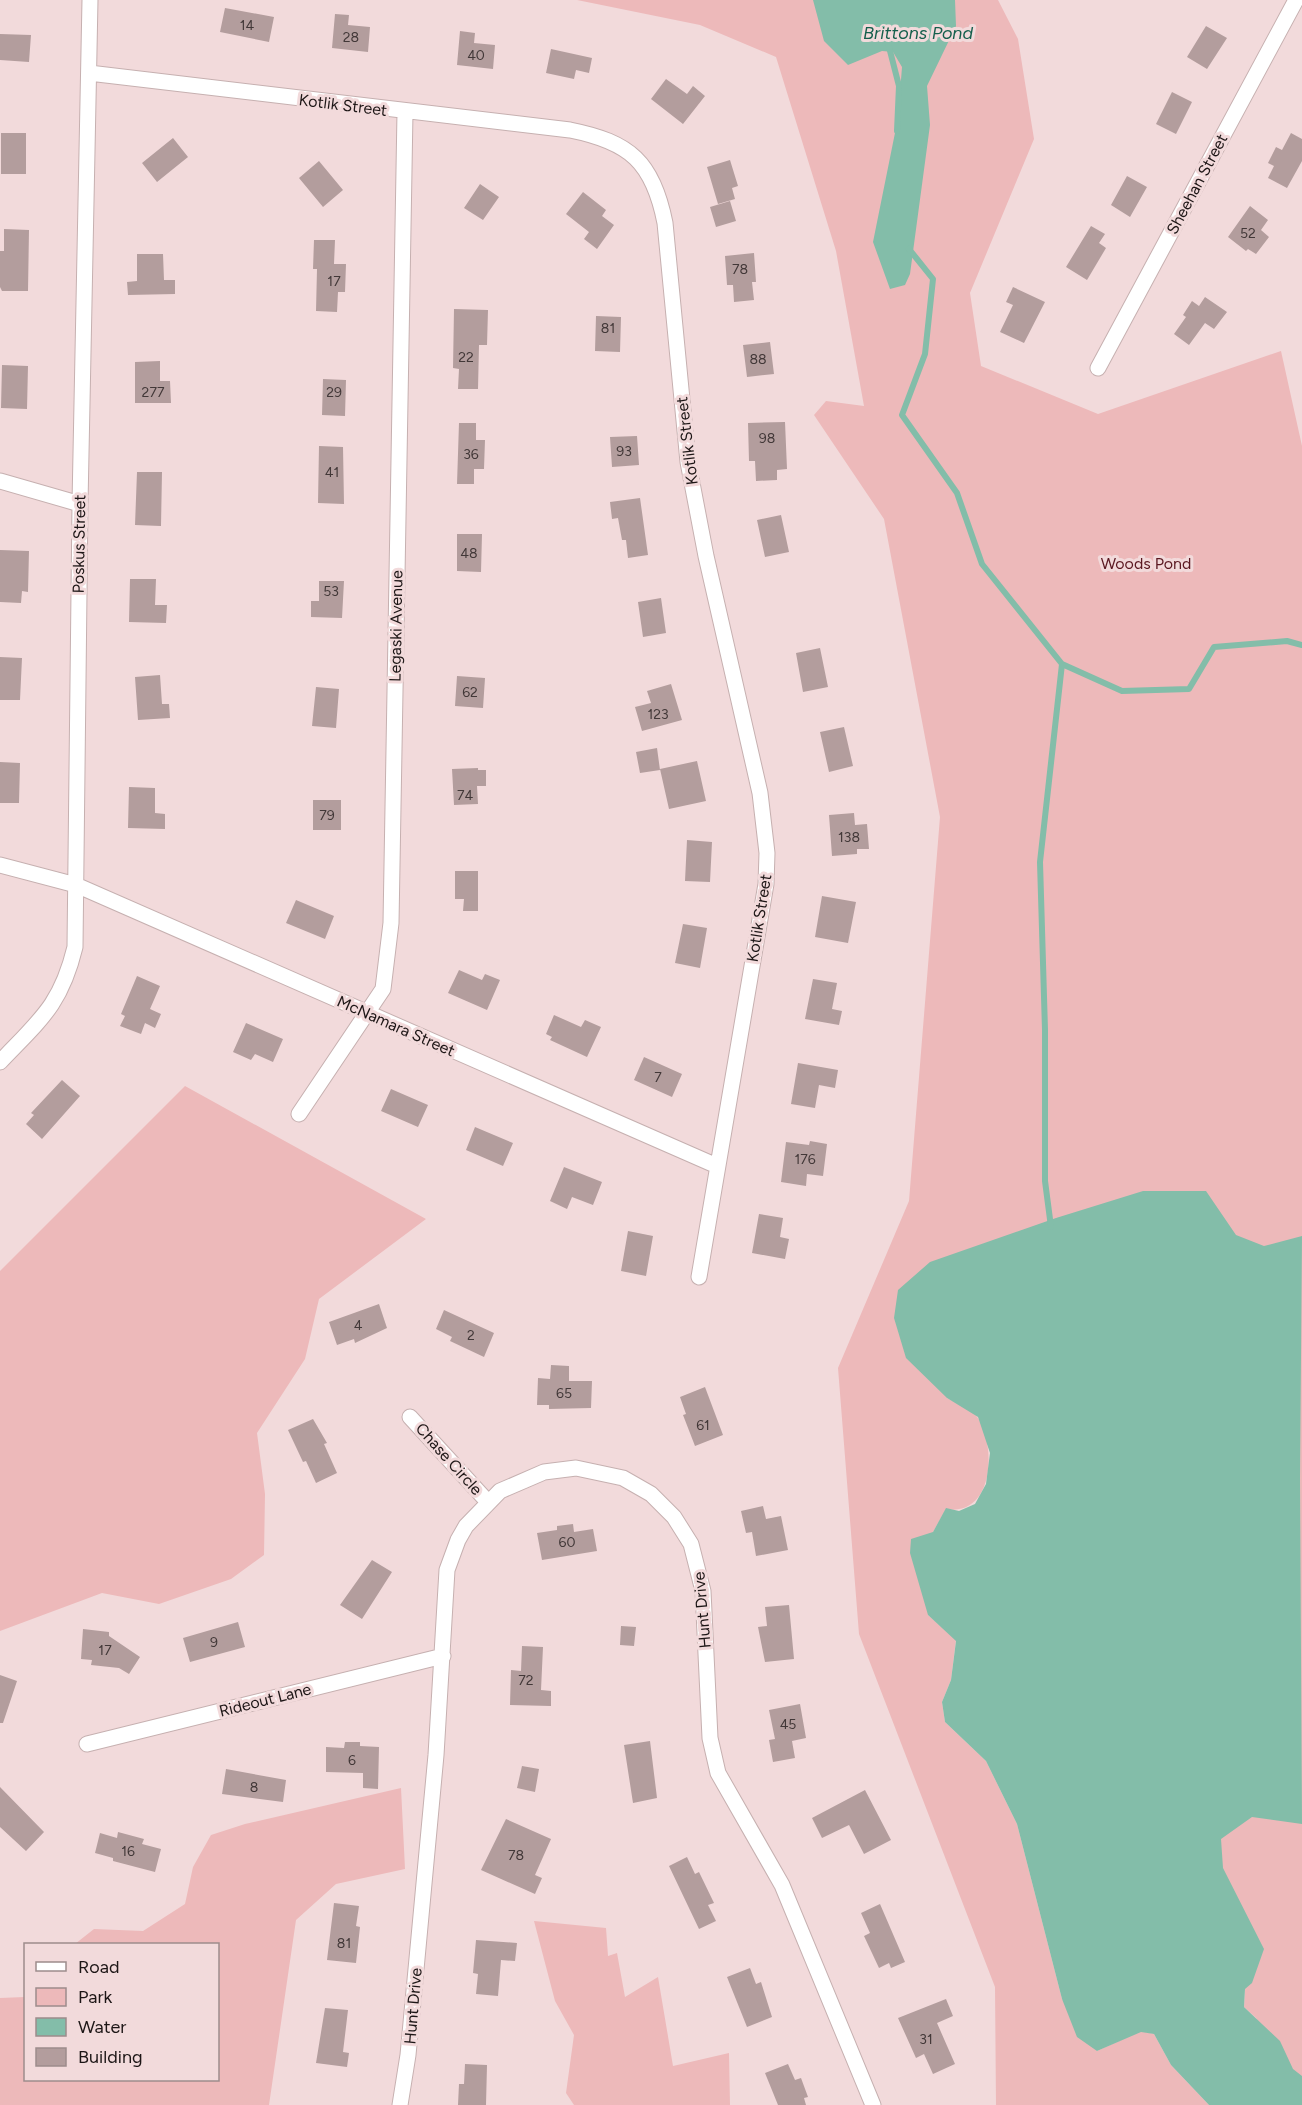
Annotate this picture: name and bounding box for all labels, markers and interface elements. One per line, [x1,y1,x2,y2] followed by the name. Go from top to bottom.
[240,17,255,34] house number: 14
[863,22,973,44] water label: Brittons Pond
[343,29,359,46] house number: 28
[467,47,485,64] house number: 40
[298,90,388,120] street label: Kotlik Street
[1163,131,1231,237] street label: Sheehan Street
[1240,225,1256,242] house number: 52
[732,261,748,278] house number: 78
[327,273,341,290] house number: 17
[601,320,615,337] house number: 81
[458,349,474,366] house number: 22
[749,351,767,368] house number: 88
[142,384,165,401] house number: 277
[326,384,342,401] house number: 29
[672,396,702,486] street label: Kotlik Street
[759,430,775,447] house number: 98
[616,443,632,460] house number: 93
[463,446,479,463] house number: 36
[325,464,339,481] house number: 41
[69,494,89,594] street label: Poskus Street
[460,545,478,562] house number: 48
[1101,554,1191,573] park label: Woods Pond
[386,570,406,682] street label: Legaski Avenue
[323,583,339,600] house number: 53
[462,684,478,701] house number: 62
[647,706,669,723] house number: 123
[457,787,473,804] house number: 74
[319,807,335,824] house number: 79
[838,829,860,846] house number: 138
[743,873,775,963] street label: Kotlik Street
[334,992,458,1060] street label: McNamara Street
[654,1069,662,1086] house number: 7
[794,1151,816,1168] house number: 176
[354,1317,363,1334] house number: 4
[467,1327,475,1344] house number: 2
[556,1385,572,1402] house number: 65
[696,1417,710,1434] house number: 61
[412,1419,486,1499] street label: Chase Circle
[559,1534,575,1551] house number: 60
[689,1571,715,1649] street label: Hunt Drive
[210,1634,218,1651] house number: 9
[98,1642,112,1659] house number: 17
[518,1672,534,1689] house number: 72
[217,1679,313,1721] street label: Rideout Lane
[780,1716,796,1733] house number: 45
[348,1752,356,1769] house number: 6
[250,1779,258,1796] house number: 8
[121,1843,135,1860] house number: 16
[508,1847,524,1864] house number: 78
[337,1935,351,1952] house number: 81
[24,1943,219,2081] legend
[78,1956,119,1978] text: Road
[400,1967,426,2045] street label: Hunt Drive
[78,1986,113,2008] text: Park
[78,2016,126,2038] text: Water
[919,2031,933,2048] house number: 31
[78,2046,143,2068] text: Building

